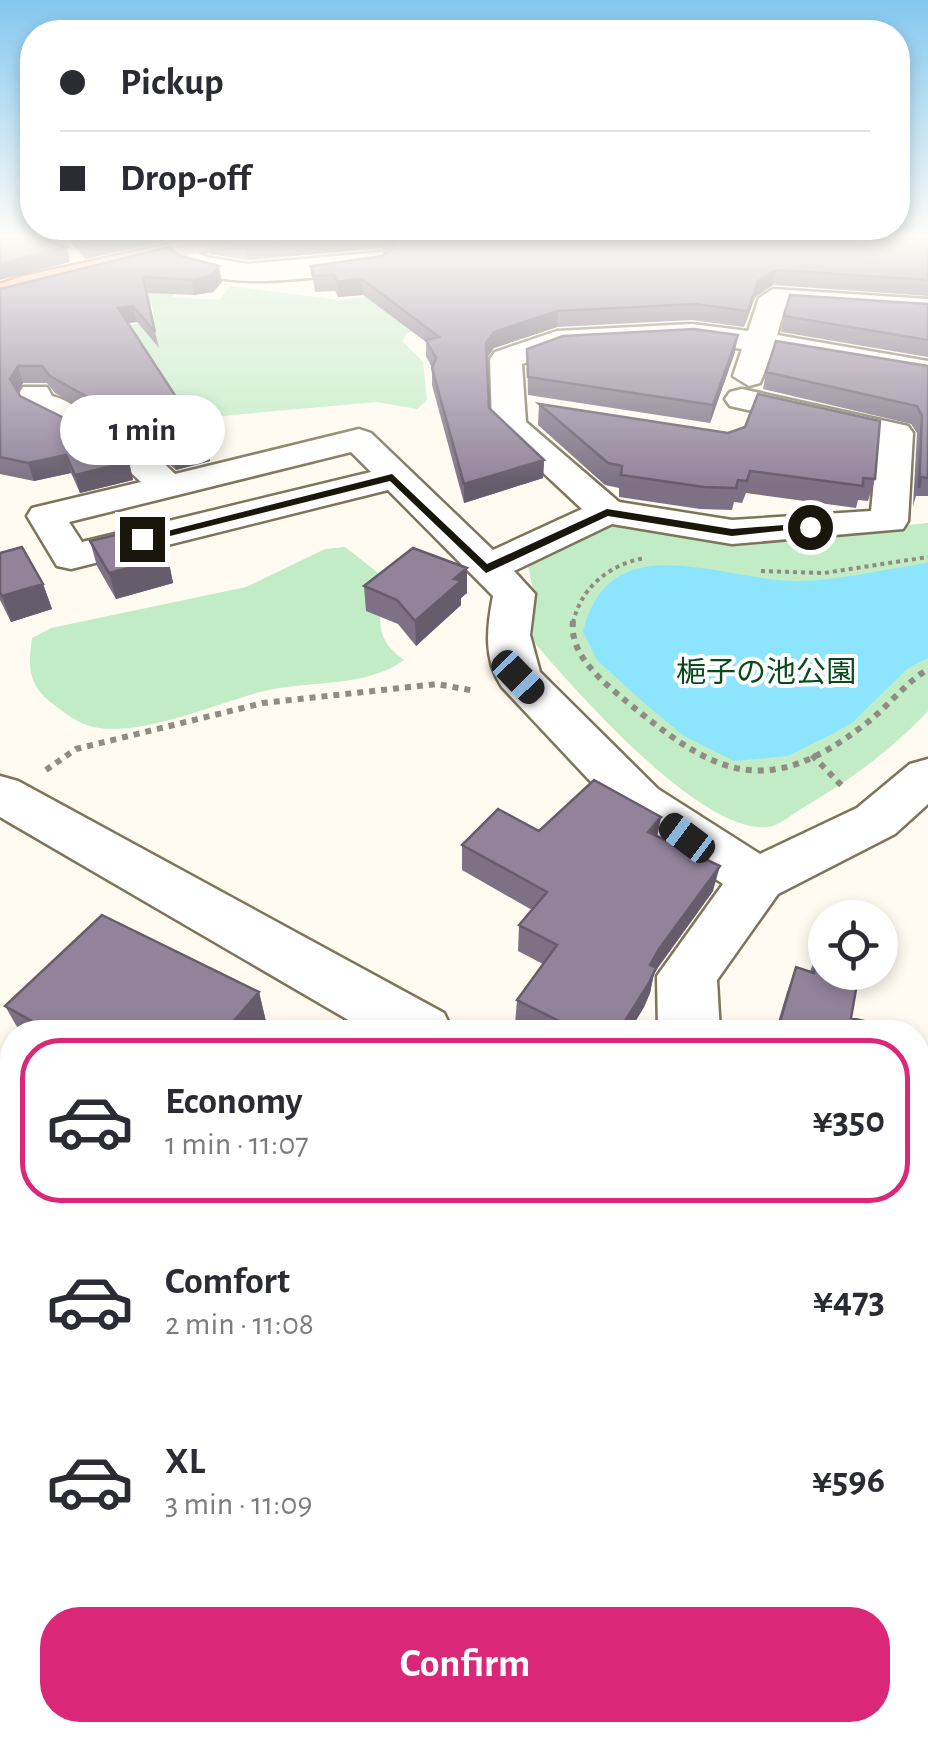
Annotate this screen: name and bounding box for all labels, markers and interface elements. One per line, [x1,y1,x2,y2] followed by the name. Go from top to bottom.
[120,64,224,102] text: Pickup
[120,160,251,198] text: Drop-off
[59,394,224,464] callout: 1 min
[109,414,176,446] text: 1 min
[788,505,833,550] route start
[120,517,165,562] route end
[486,645,550,709] car
[676,656,856,688] park label: 梔子の池公園
[654,808,720,868] car
[808,900,898,990] map controls
[808,900,898,990] button: locate
[45,1076,135,1166] icon: car
[165,1083,303,1121] text: Economy
[812,1102,885,1140] text: ¥350
[165,1128,309,1160] text: 1 min · 11:07
[45,1256,135,1346] icon: car
[165,1263,290,1301] text: Comfort
[813,1282,885,1320] text: ¥473
[165,1308,314,1340] text: 2 min · 11:08
[45,1436,135,1526] icon: car
[165,1443,205,1481] text: XL
[812,1462,885,1500] text: ¥596
[165,1488,313,1520] text: 3 min · 11:09
[40,1607,890,1722] button: Confirm

